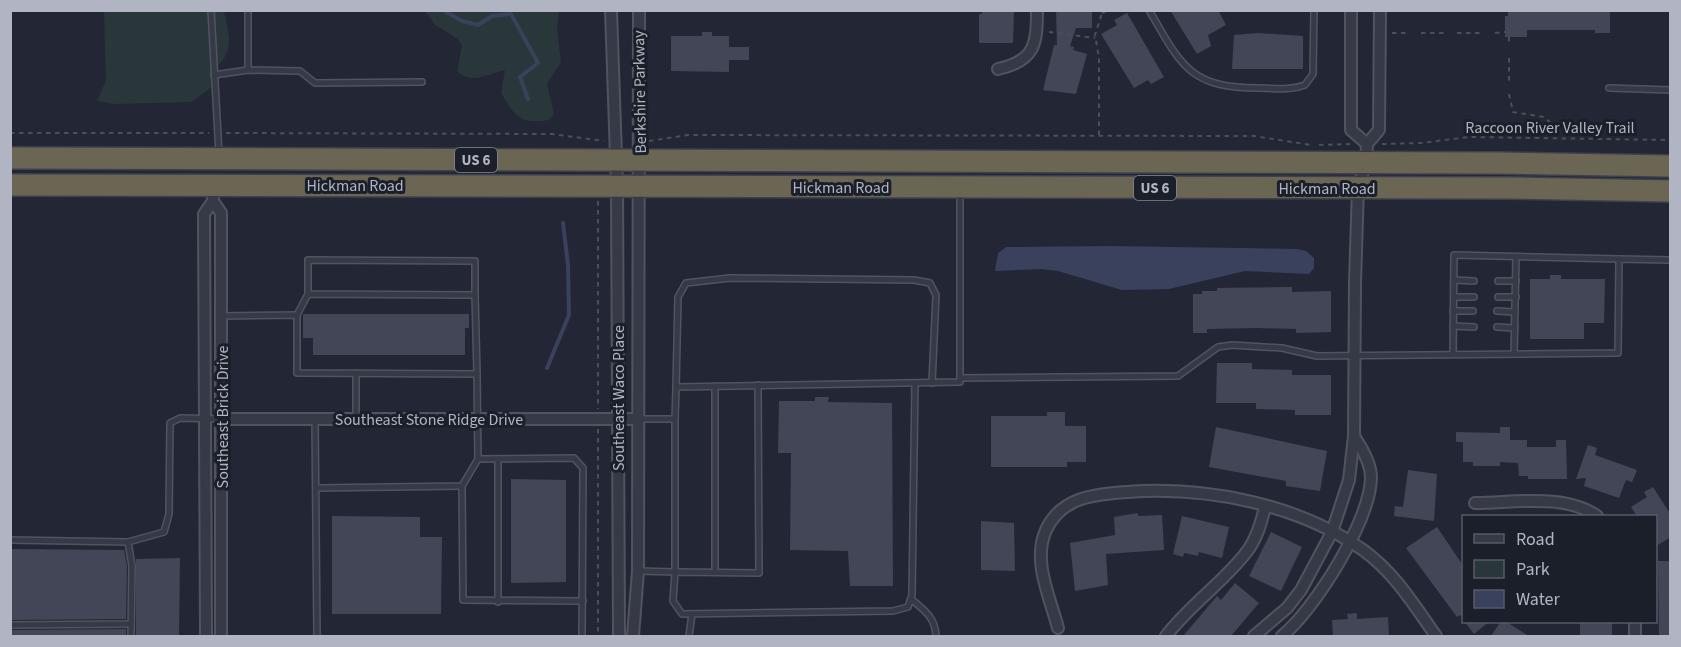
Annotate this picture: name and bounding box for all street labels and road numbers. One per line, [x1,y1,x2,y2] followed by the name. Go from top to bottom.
[628,30,652,154] street label: Berkshire Parkway
[1465,117,1635,139] street label: Raccoon River Valley Trail
[455,148,497,172] road number: US 6
[306,175,404,197] street label: Hickman Road
[1134,176,1176,200] road number: US 6
[792,177,890,199] street label: Hickman Road
[1278,178,1376,200] street label: Hickman Road
[608,325,630,471] street label: Southeast Waco Place
[212,346,234,488] street label: Southeast Brick Drive
[335,409,523,431] street label: Southeast Stone Ridge Drive

